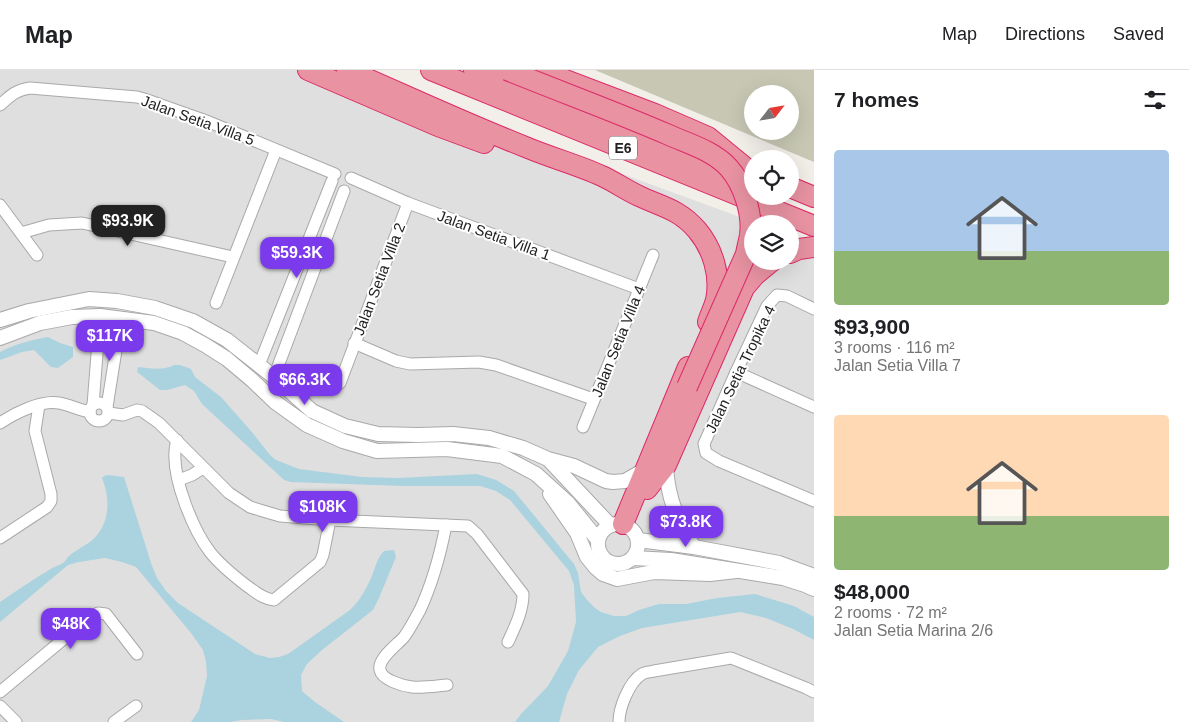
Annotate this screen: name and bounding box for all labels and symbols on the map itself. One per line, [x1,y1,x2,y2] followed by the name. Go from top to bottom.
[744,85,799,140] north arrow
[139,92,257,148] street label: Jalan Setia Villa 5
[609,136,637,160] road number: E6
[87,204,169,247] pin: $93.9K
[435,207,553,263] street label: Jalan Setia Villa 1
[350,220,408,338] street label: Jalan Setia Villa 2
[256,236,338,279] pin: $59.3K
[588,283,648,399] street label: Jalan Setia Villa 4
[702,302,778,436] street label: Jalan Setia Tropika 4
[75,320,145,362] pin: $117K
[264,364,346,406] pin: $66.3K
[288,490,358,533] pin: $108K
[645,506,727,548] pin: $73.8K
[41,608,101,650] pin: $48K

